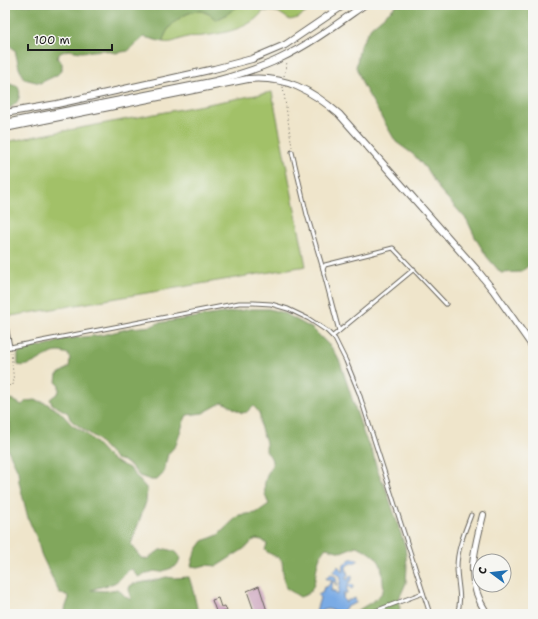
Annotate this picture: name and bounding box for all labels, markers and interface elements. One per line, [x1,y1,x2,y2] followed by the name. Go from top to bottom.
[28,26,112,52] scale bar
[34,32,70,48] text: 100 m
[472,553,512,593] north arrow
[475,565,491,576] text: С

